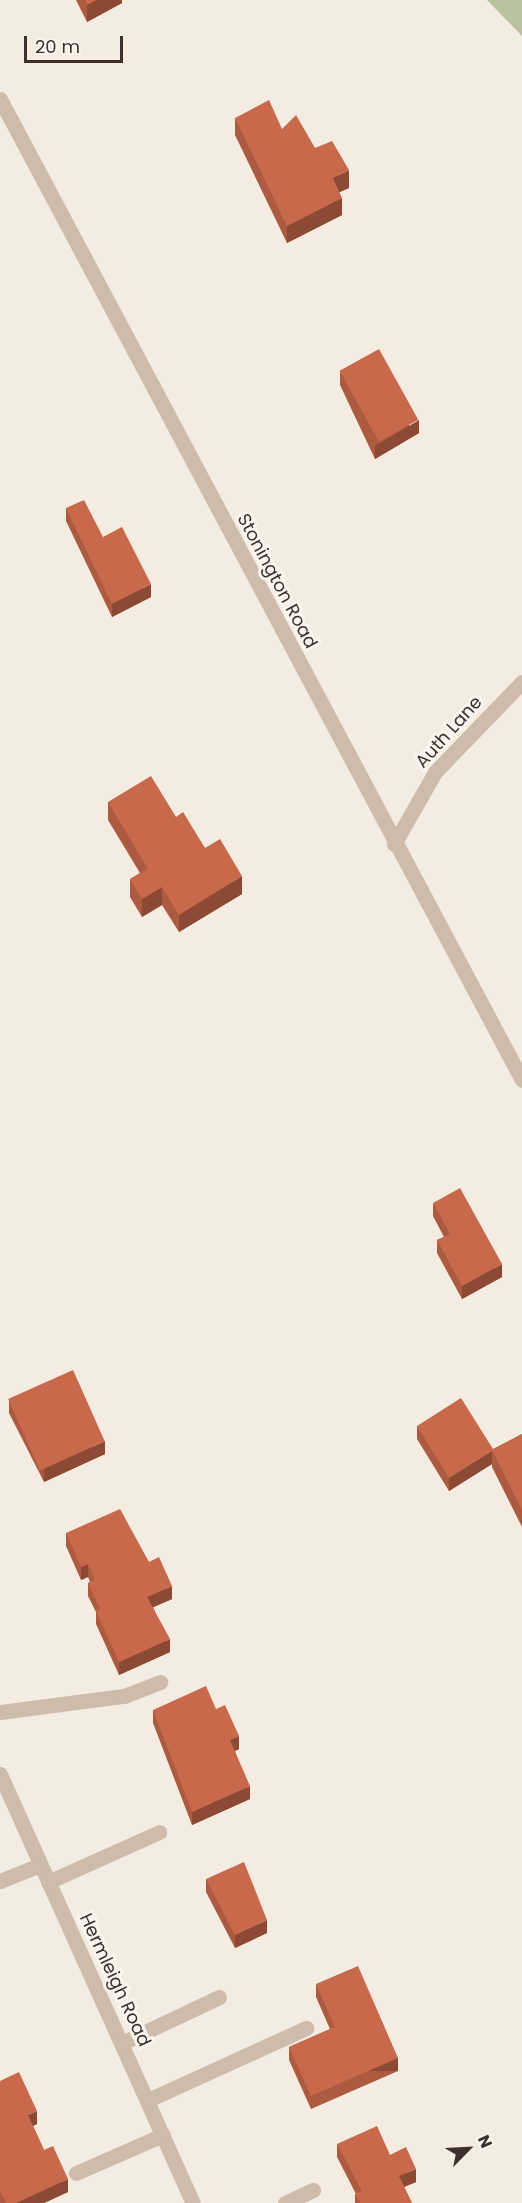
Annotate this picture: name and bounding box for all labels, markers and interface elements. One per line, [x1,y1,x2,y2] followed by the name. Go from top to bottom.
[27,24,126,62] scale bar
[35,34,80,59] text: 20 m
[232,510,322,652] street label: Stonington Road
[411,692,487,772] street label: Auth Lane
[75,1910,155,2050] street label: Hermleigh Road
[438,2119,498,2179] north arrow
[472,2131,498,2152] text: N

